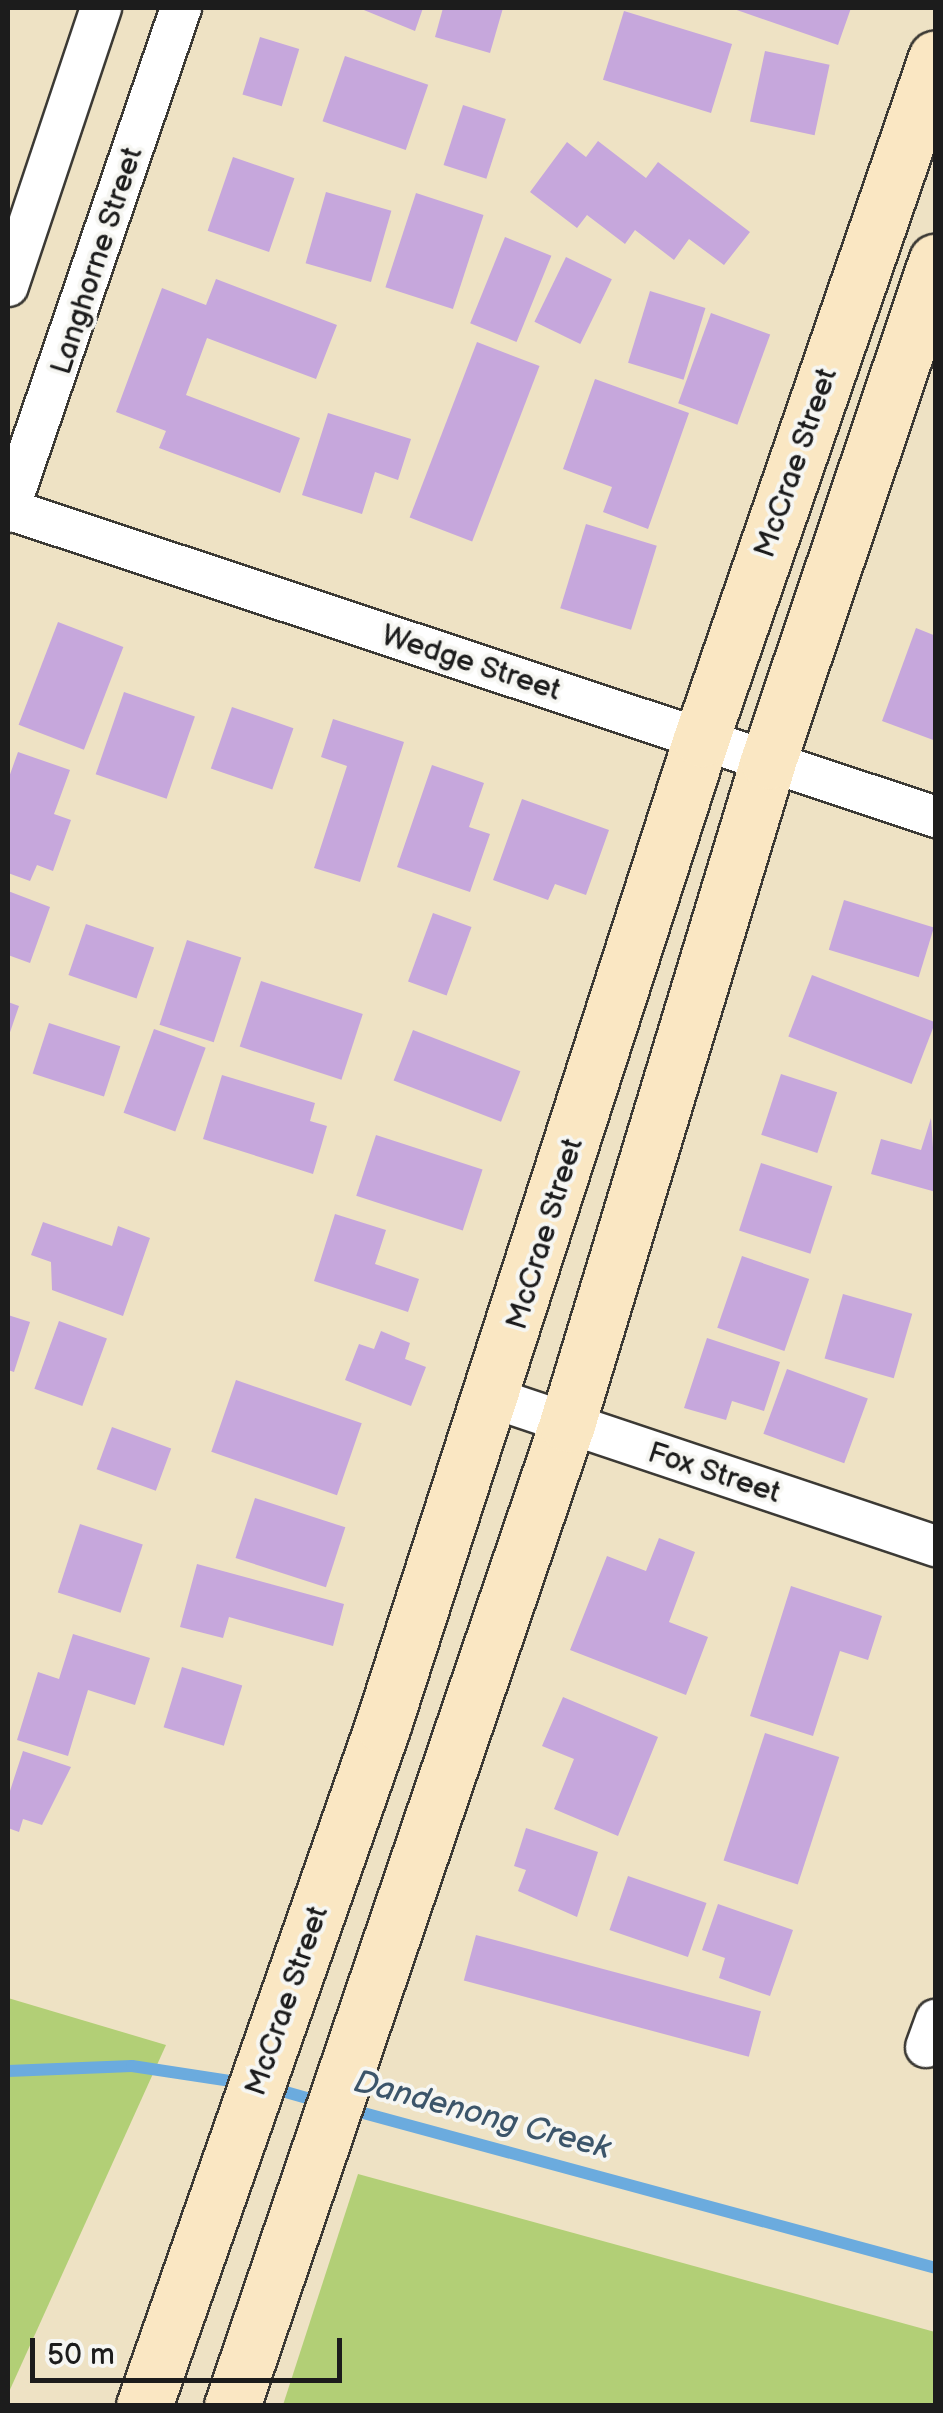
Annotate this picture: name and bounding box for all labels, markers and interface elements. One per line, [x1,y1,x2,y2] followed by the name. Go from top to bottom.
[43,143,151,379] street label: Langhorne Street
[747,363,845,563] street label: McCrae Street
[377,617,565,709] street label: Wedge Street
[499,1134,591,1334] street label: McCrae Street
[643,1435,785,1511] street label: Fox Street
[238,1901,336,2101] street label: McCrae Street
[350,2063,614,2169] water label: Dandenong Creek
[35,2318,348,2380] scale bar
[47,2337,115,2373] text: 50 m

